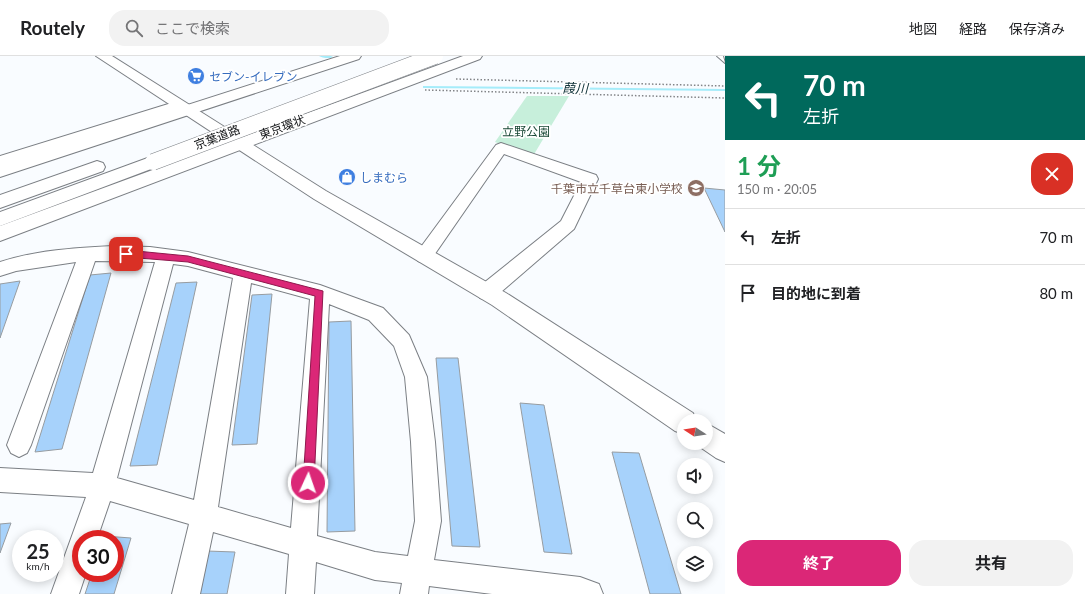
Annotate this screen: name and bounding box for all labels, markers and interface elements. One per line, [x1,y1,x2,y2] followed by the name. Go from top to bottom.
[109,10,389,46] search box
[20,16,85,39] text: Routely
[123,17,145,39] icon: search
[155,19,230,37] text: ここで検索
[909,20,937,37] text: 地図
[959,20,987,37] text: 経路
[1009,20,1065,37] text: 保存済み
[186,66,206,86] supermarket icon: セブン-イレブン
[803,68,866,102] text: 70 m
[209,69,297,84] place label: セブン-イレブン
[737,72,789,124] icon: left
[562,80,590,96] water label: 葭川
[803,105,839,127] text: 左折
[257,112,307,142] street label: 東京環状
[192,121,242,153] street label: 京葉道路
[502,124,550,139] park label: 立野公園
[737,151,781,180] text: 1 分
[1031,153,1073,195] button: close
[337,167,357,187] shop icon: しまむら
[360,170,408,185] place label: しまむら
[686,178,706,198] school or university icon: 千葉市立千草台東小学校
[551,181,683,196] place label: 千葉市立千草台東小学校
[737,181,817,197] text: 150 m · 20:05
[737,226,759,248] icon: left
[771,228,801,246] text: 左折
[1039,228,1073,246] text: 70 m
[109,237,143,271] pin
[115,243,137,265] icon: arrive
[737,282,759,304] icon: arrive
[771,284,861,302] text: 目的地に到着
[1039,284,1073,302] text: 80 m
[677,414,713,450] north arrow
[677,414,713,582] map controls
[677,458,713,494] button: sound
[287,462,329,504] position arrow
[677,502,713,538] button: search
[72,530,124,582] speed limit sign: 30
[26,539,50,563] text: 25
[737,540,901,586] button: 終了
[909,540,1073,586] button: 共有
[677,546,713,582] button: layers
[26,560,50,572] text: km/h

